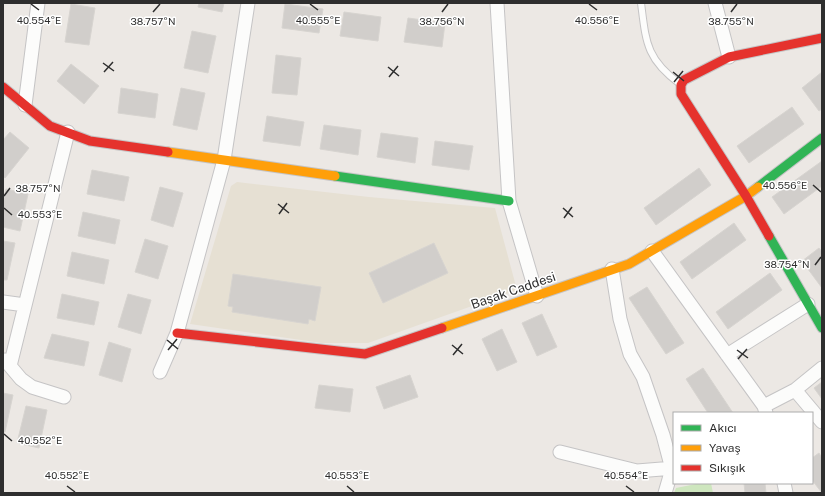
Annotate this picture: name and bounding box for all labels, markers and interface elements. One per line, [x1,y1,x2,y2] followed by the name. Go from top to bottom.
[17,14,61,26] text: 40.554°E
[296,14,340,26] text: 40.555°E
[575,14,619,26] text: 40.556°E
[130,15,176,27] text: 38.757°N
[419,15,465,27] text: 38.756°N
[708,15,754,27] text: 38.755°N
[763,179,807,191] text: 40.556°E
[15,182,61,194] text: 38.757°N
[18,208,62,220] text: 40.553°E
[764,258,810,270] text: 38.754°N
[469,269,558,312] street label: Başak Caddesi
[673,412,813,484] legend
[709,421,737,435] text: Akıcı
[18,434,62,446] text: 40.552°E
[709,441,741,455] text: Yavaş
[709,461,746,475] text: Sıkışık
[45,469,89,481] text: 40.552°E
[325,469,369,481] text: 40.553°E
[604,469,648,481] text: 40.554°E

